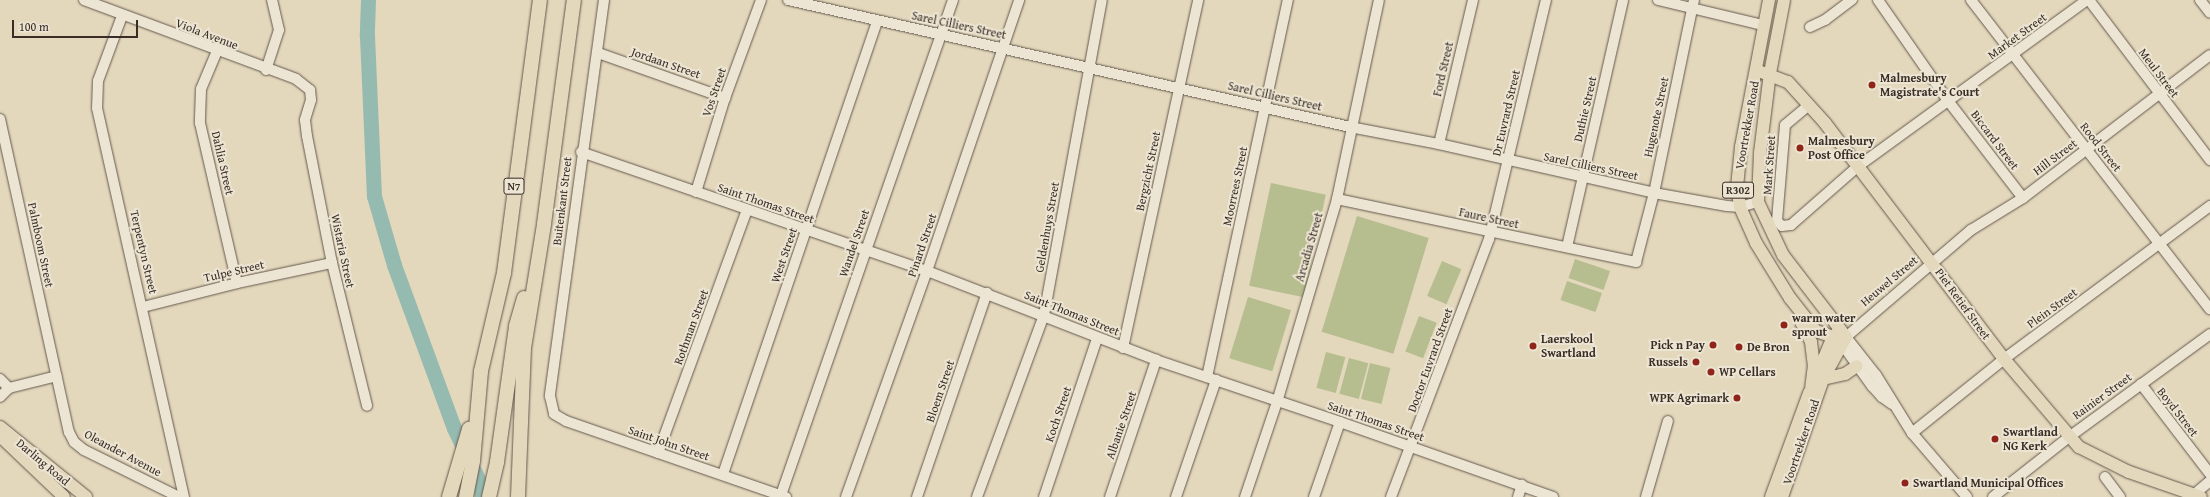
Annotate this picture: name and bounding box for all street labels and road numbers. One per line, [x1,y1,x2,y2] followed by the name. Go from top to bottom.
[910,8,1008,42] street label: Sarel Cilliers Street
[1985,10,2049,62] street label: Market Street
[174,15,240,53] street label: Viola Avenue
[1430,40,1456,98] street label: Ford Street
[630,44,702,82] street label: Jordaan Street
[2136,45,2182,101] street label: Meul Street
[699,66,729,118] street label: Vos Street
[1489,68,1523,158] street label: Dr Euvrard Street
[1570,75,1600,143] street label: Duthie Street
[1640,76,1672,158] street label: Hugenote Street
[1226,78,1324,114] street label: Sarel Cilliers Street
[1732,80,1762,170] street label: Voortrekker Road
[1968,107,2022,173] street label: Biccard Street
[2077,119,2125,175] street label: Rood Street
[209,130,237,196] street label: Dahlia Street
[1133,130,1163,212] street label: Bergzicht Street
[1760,135,1778,195] street label: Mark Street
[2030,136,2080,178] street label: Hill Street
[1220,145,1250,227] street label: Moorrees Street
[1542,149,1640,183] street label: Sarel Cilliers Street
[549,156,575,246] street label: Buitenkant Street
[503,177,525,195] road number: N7
[716,180,816,226] street label: Saint Thomas Street
[1032,181,1062,273] street label: Geldenhuys Street
[1722,181,1754,199] road number: R302
[25,201,57,289] street label: Palmboom Street
[1458,205,1520,231] street label: Faure Street
[836,207,872,279] street label: Wandel Street
[127,209,161,295] street label: Terpentyn Street
[904,211,940,279] street label: Pinard Street
[1292,211,1326,283] street label: Arcadia Street
[328,213,358,289] street label: Wistaria Street
[768,226,800,284] street label: West Street
[1857,253,1921,309] street label: Heuwel Street
[202,257,266,285] street label: Tulpe Street
[1932,265,1994,343] street label: Piet Retief Street
[2024,285,2080,331] street label: Plein Street
[671,287,711,367] street label: Rothman Street
[1022,287,1122,339] street label: Saint Thomas Street
[1404,306,1456,414] street label: Doctor Euvrard Street
[923,358,957,424] street label: Bloem Street
[2070,370,2134,422] street label: Rainier Street
[1042,384,1074,444] street label: Koch Street
[2154,385,2202,439] street label: Boyd Street
[1103,389,1139,461] street label: Albanie Street
[1780,397,1822,487] street label: Voortrekker Road
[1326,398,1426,444] street label: Saint Thomas Street
[627,422,711,464] street label: Saint John Street
[82,427,164,479] street label: Oleander Avenue
[13,436,73,488] street label: Darling Road

